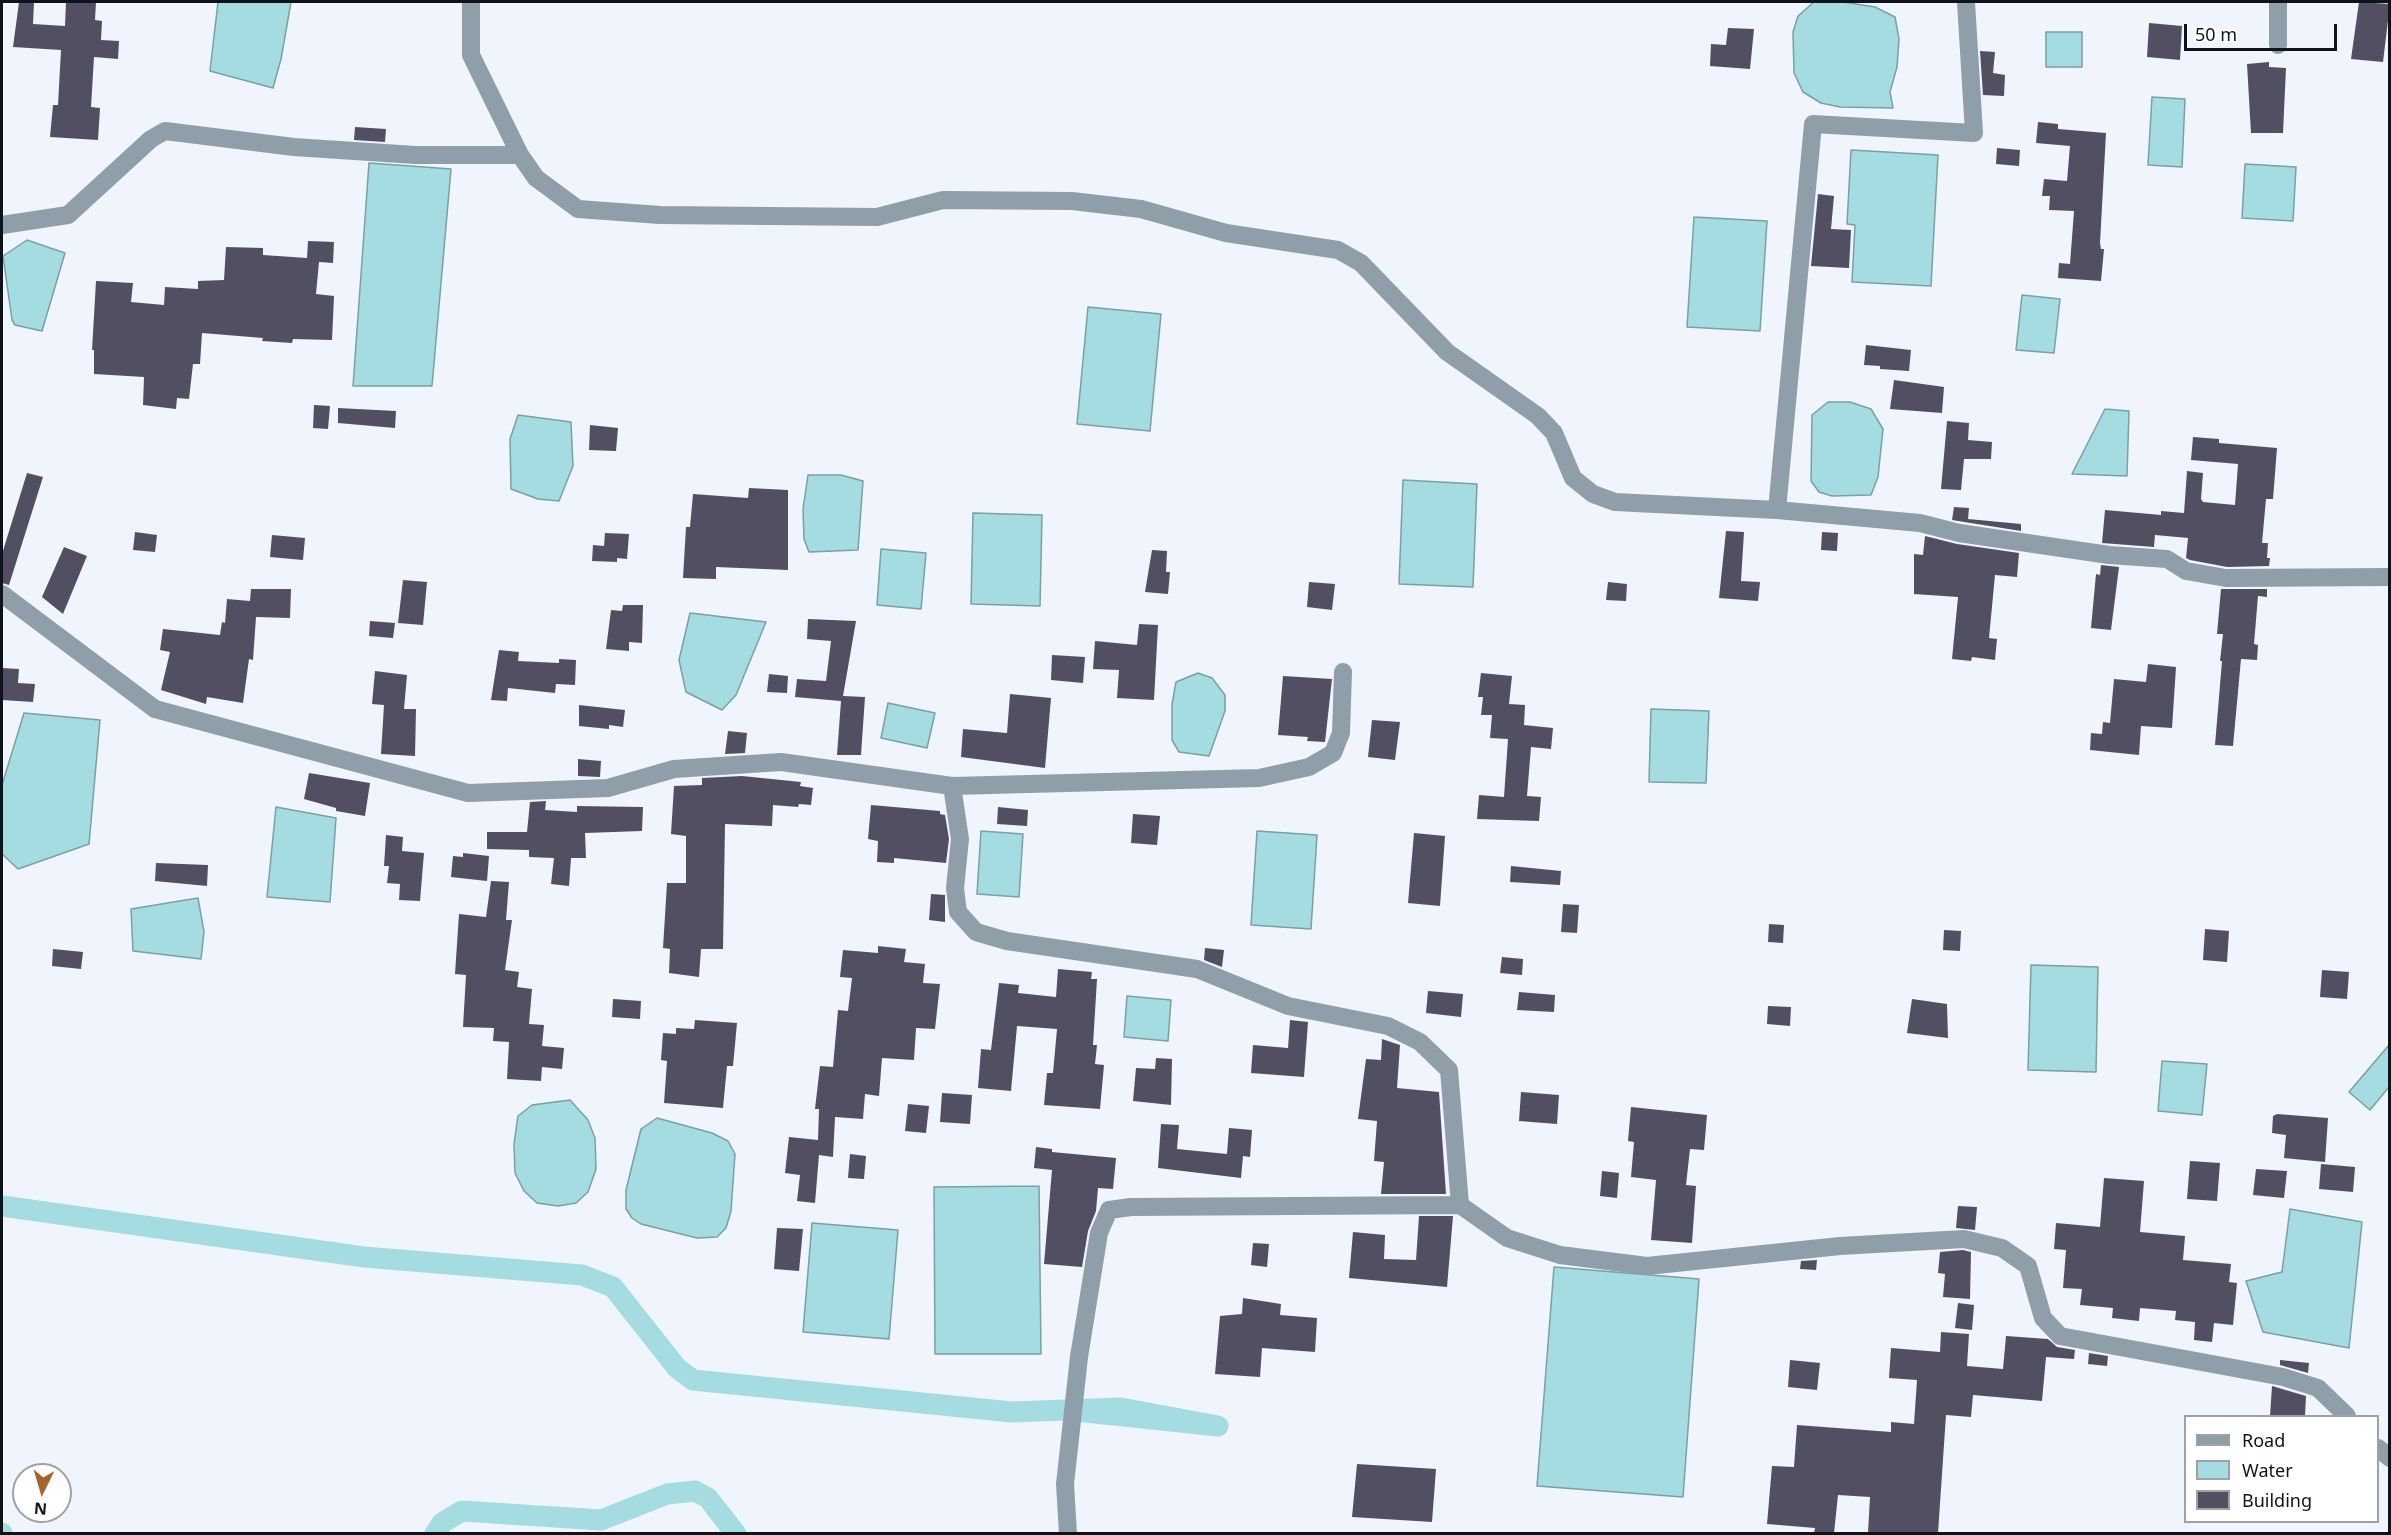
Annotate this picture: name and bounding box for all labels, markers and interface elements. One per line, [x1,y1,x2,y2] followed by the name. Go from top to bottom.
[2187,12,2340,50] scale bar
[2195,22,2237,46] text: 50 m
[2184,1415,2379,1523] legend
[2242,1428,2285,1452] text: Road
[2242,1458,2293,1482] text: Water
[12,1463,72,1523] north arrow
[2242,1488,2312,1512] text: Building
[33,1497,48,1520] text: N

